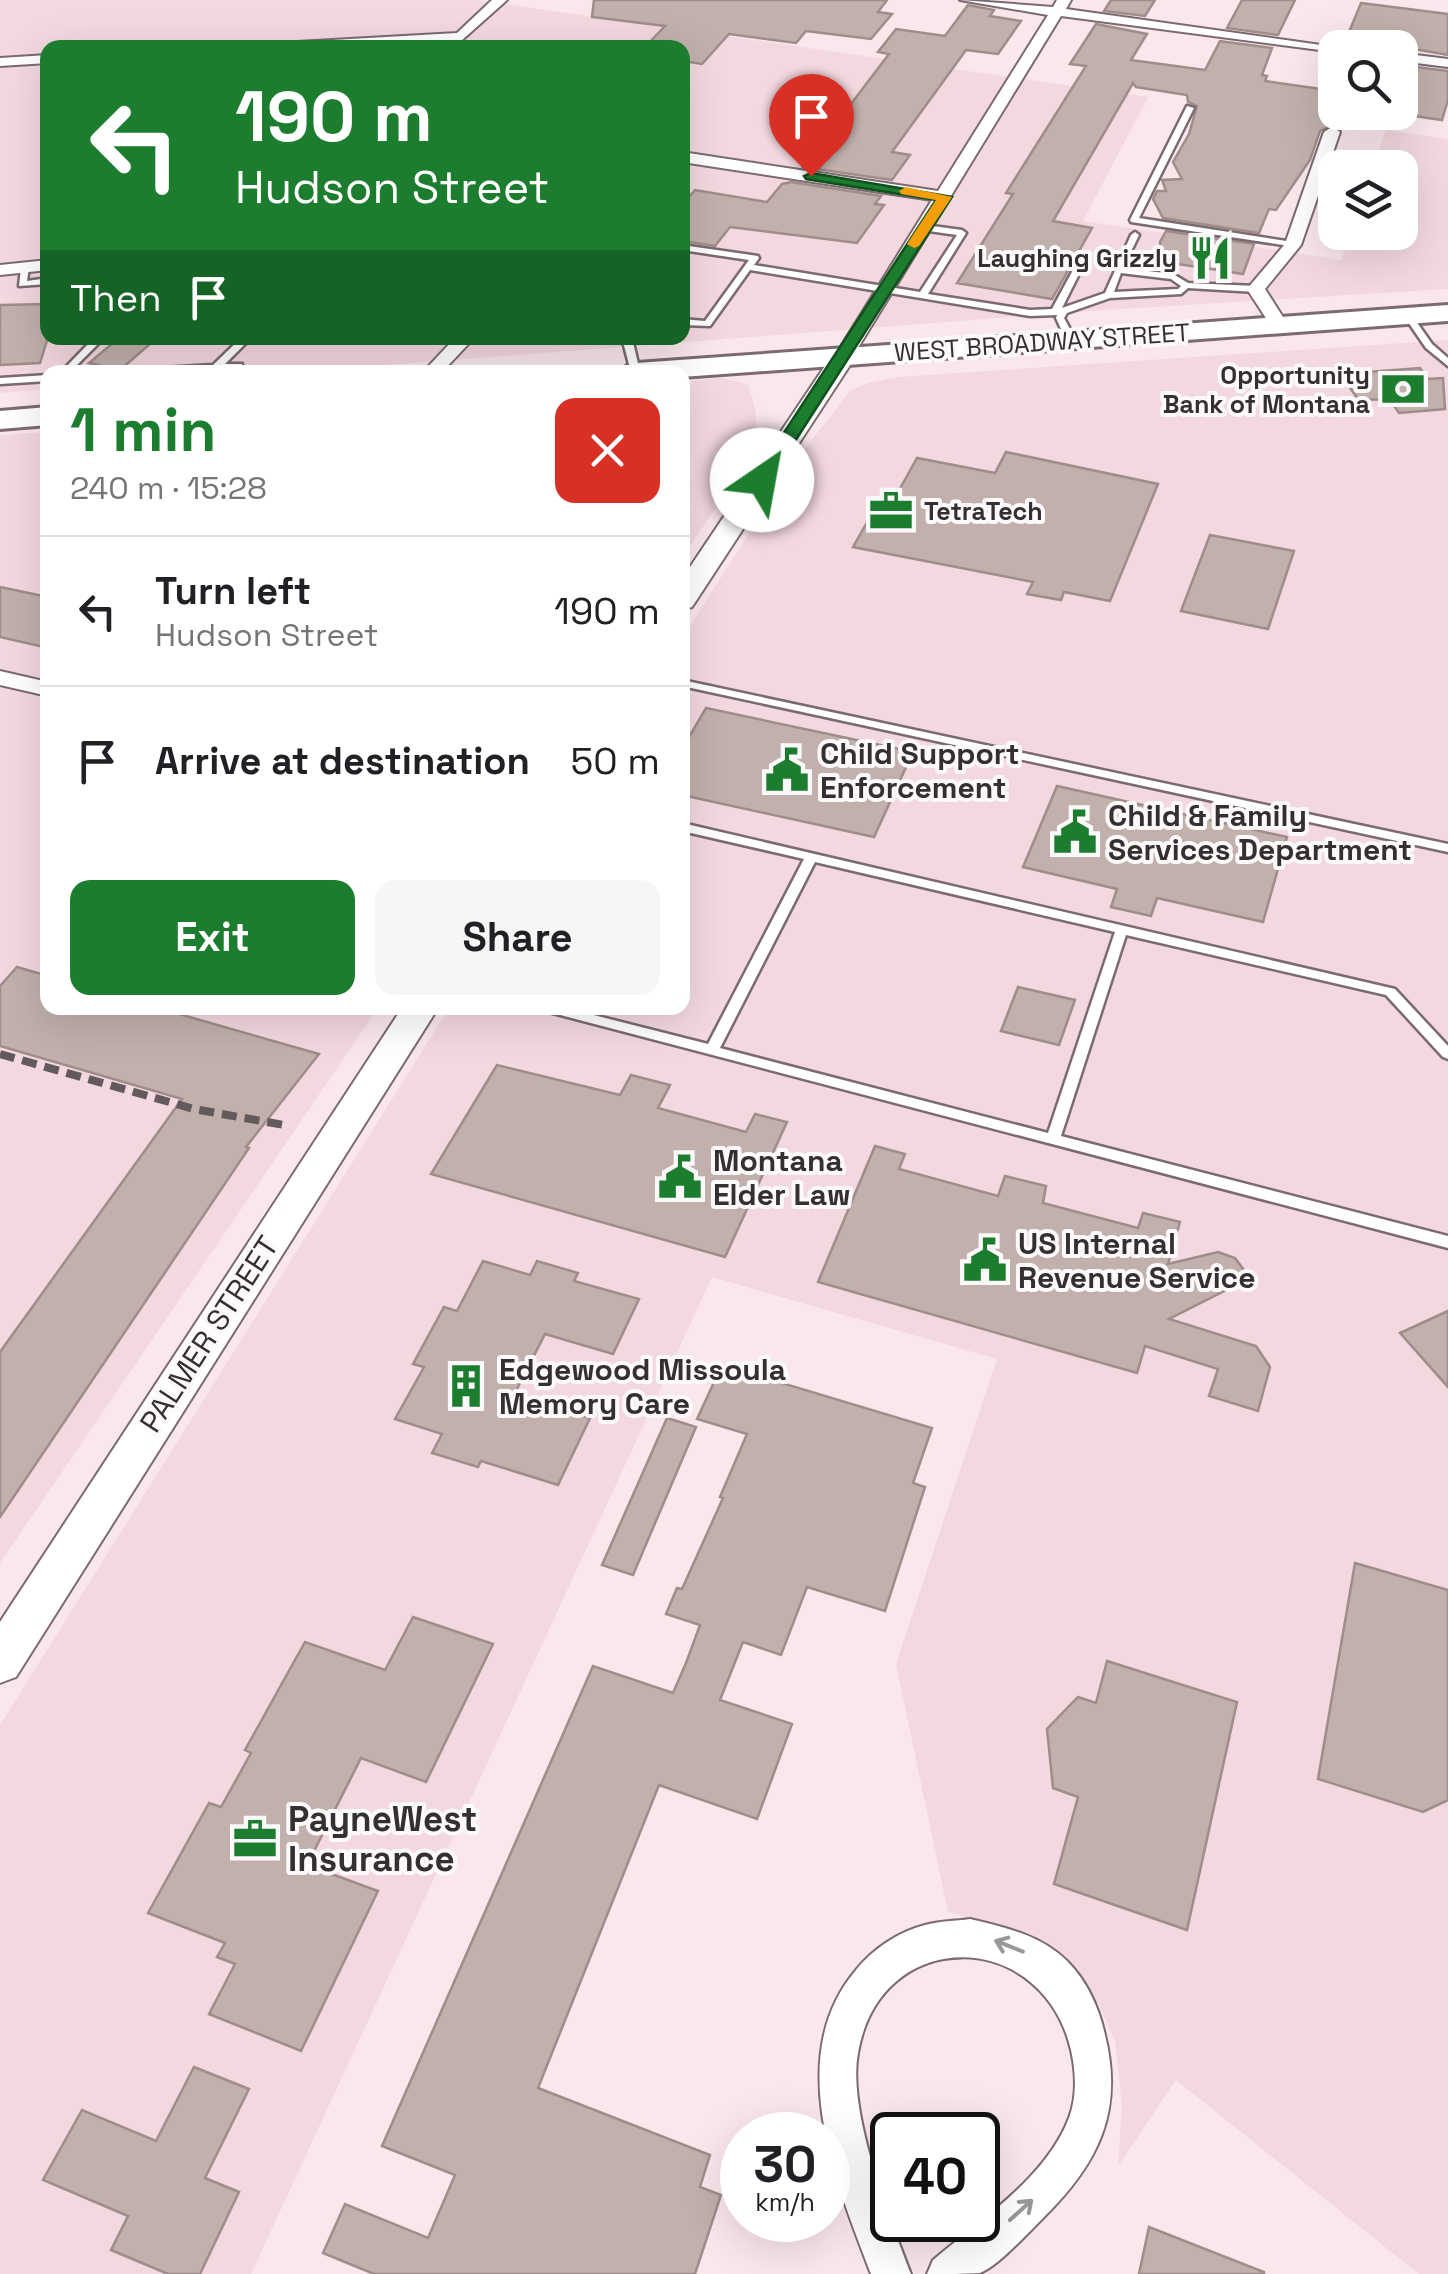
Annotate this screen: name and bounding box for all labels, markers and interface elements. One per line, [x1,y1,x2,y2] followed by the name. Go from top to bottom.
[1318,30,1418,250] map controls
[1318,30,1418,130] button: search
[235,72,433,161] text: 190 m
[769,74,854,177] pin
[70,80,200,210] icon: left
[784,89,839,144] icon: arrive
[1318,150,1418,250] button: layers
[235,159,549,216] text: Hudson Street
[1186,234,1234,282] restaurant icon: Laughing Grizzly
[977,242,1177,274] place label: Laughing Grizzly
[181,270,236,325] icon: arrive
[70,274,161,322] text: Then
[893,316,1191,368] street label: WEST BROADWAY STREET
[1163,359,1370,420] place label: Opportunity Bank of Montana
[1379,365,1427,413] bank icon: Opportunity Bank of Montana
[70,392,217,469] text: 1 min
[555,398,660,503] button: close
[710,428,814,532] position arrow
[70,468,267,508] text: 240 m · 15:28
[867,487,915,535] office icon: TetraTech
[924,495,1043,527] place label: TetraTech
[155,567,311,615] text: Turn left
[70,584,125,639] icon: left
[554,587,660,635] text: 190 m
[155,615,378,655] text: Hudson Street
[70,734,125,789] icon: arrive
[820,734,1019,807] place label: Child Support Enforcement
[155,737,530,785] text: Arrive at destination
[570,737,660,785] text: 50 m
[763,746,811,794] public building icon: Child Support Enforcement
[1108,796,1412,869] place label: Child & Family Services Department
[1051,808,1099,856] public building icon: Child & Family Services Department
[70,880,355,995] button: Exit
[375,880,660,995] button: Share
[713,1141,851,1214] place label: Montana Elder Law
[656,1153,704,1201] public building icon: Montana Elder Law
[1018,1224,1256,1297] place label: US Internal Revenue Service
[131,1228,287,1440] street label: PALMER STREET
[961,1236,1009,1284] public building icon: US Internal Revenue Service
[499,1350,786,1423] place label: Edgewood Missoula Memory Care
[442,1362,490,1410] building icon: Edgewood Missoula Memory Care
[288,1797,477,1881] place label: PayneWest Insurance
[231,1815,279,1863] office icon: PayneWest Insurance
[994,1936,1025,1954] one-way arrow
[870,2112,1000,2242] speed limit sign: 40
[754,2133,816,2197] text: 30
[755,2186,815,2218] text: km/h
[1008,2198,1033,2221] one-way arrow

